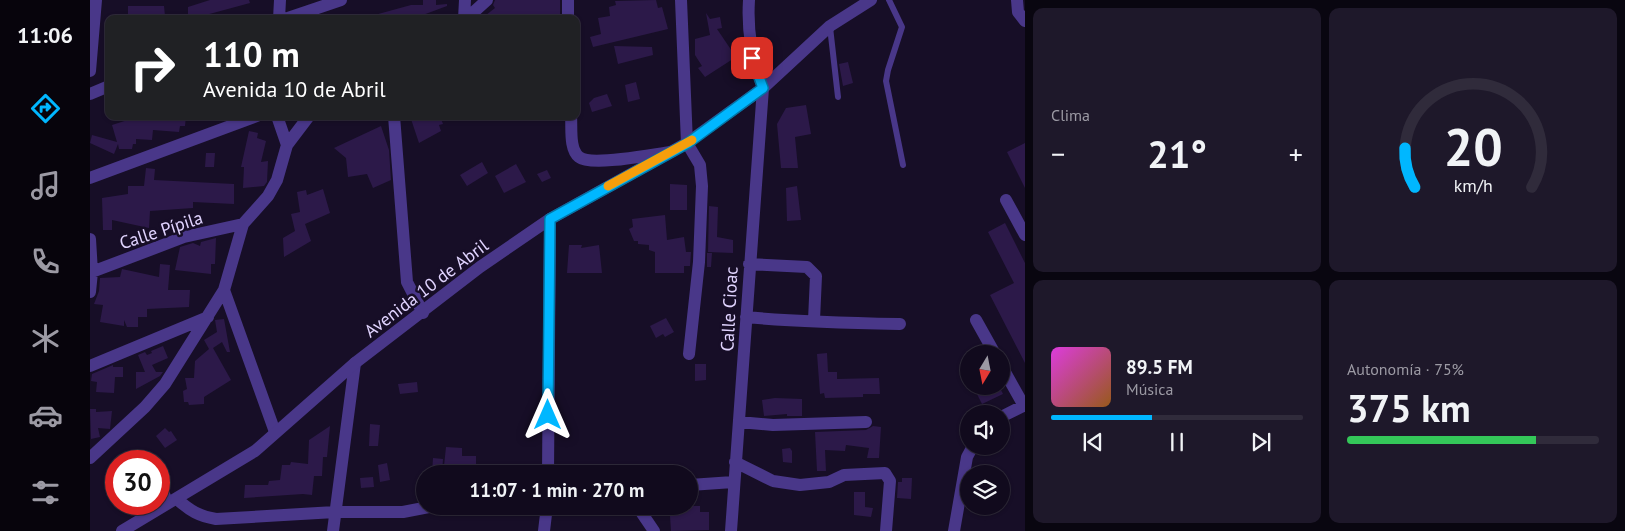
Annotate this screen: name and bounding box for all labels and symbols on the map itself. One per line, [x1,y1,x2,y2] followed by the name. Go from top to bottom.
[731,37,773,79] pin
[116,206,206,254] street label: Calle Pípila
[359,233,493,342] street label: Avenida 10 de Abril
[715,266,743,352] street label: Calle Cioac
[960,345,1010,395] north arrow
[521,388,573,440] position arrow
[105,450,170,515] speed limit sign: 30

